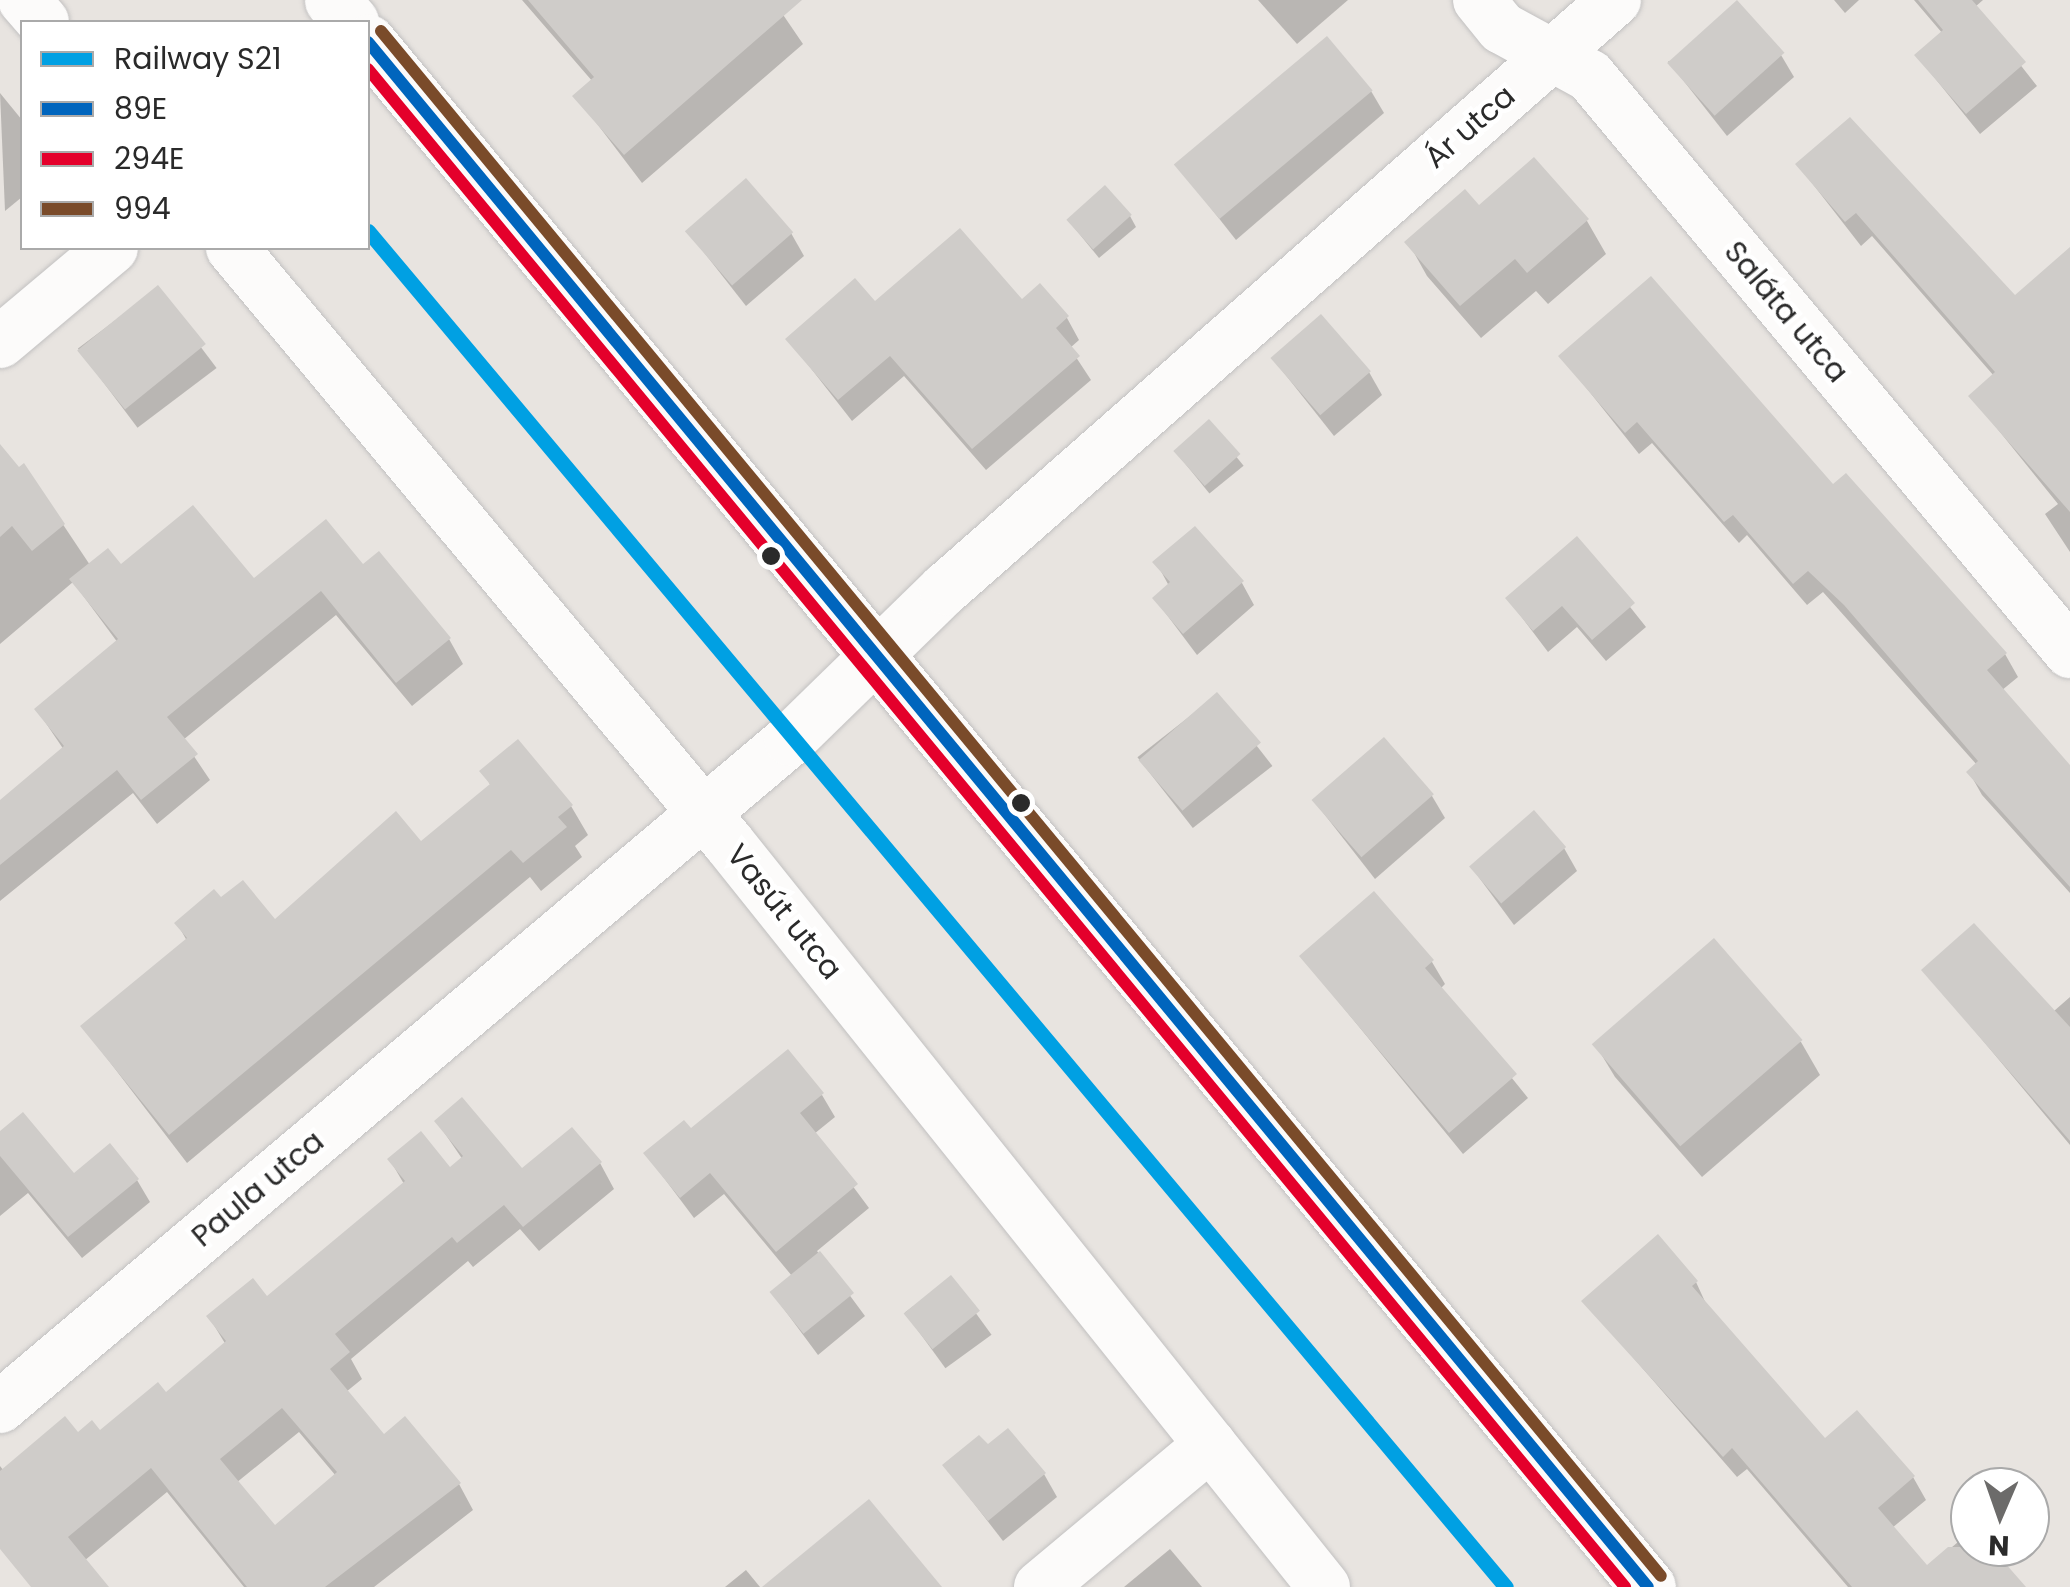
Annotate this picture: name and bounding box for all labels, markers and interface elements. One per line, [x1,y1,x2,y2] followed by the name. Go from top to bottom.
[20,20,370,250] legend
[114,37,282,80] text: Railway S21
[1417,78,1523,176] street label: Ár utca
[114,87,167,130] text: 89E
[114,137,184,180] text: 294E
[114,187,171,230] text: 994
[1716,234,1856,390] street label: Saláta utca
[761,546,781,566] unlabelled marker
[1011,793,1031,813] unlabelled marker
[719,837,849,987] street label: Vasút utca
[185,1123,331,1255] street label: Paula utca
[1950,1467,2050,1567] north arrow
[1988,1526,2010,1565] text: N

